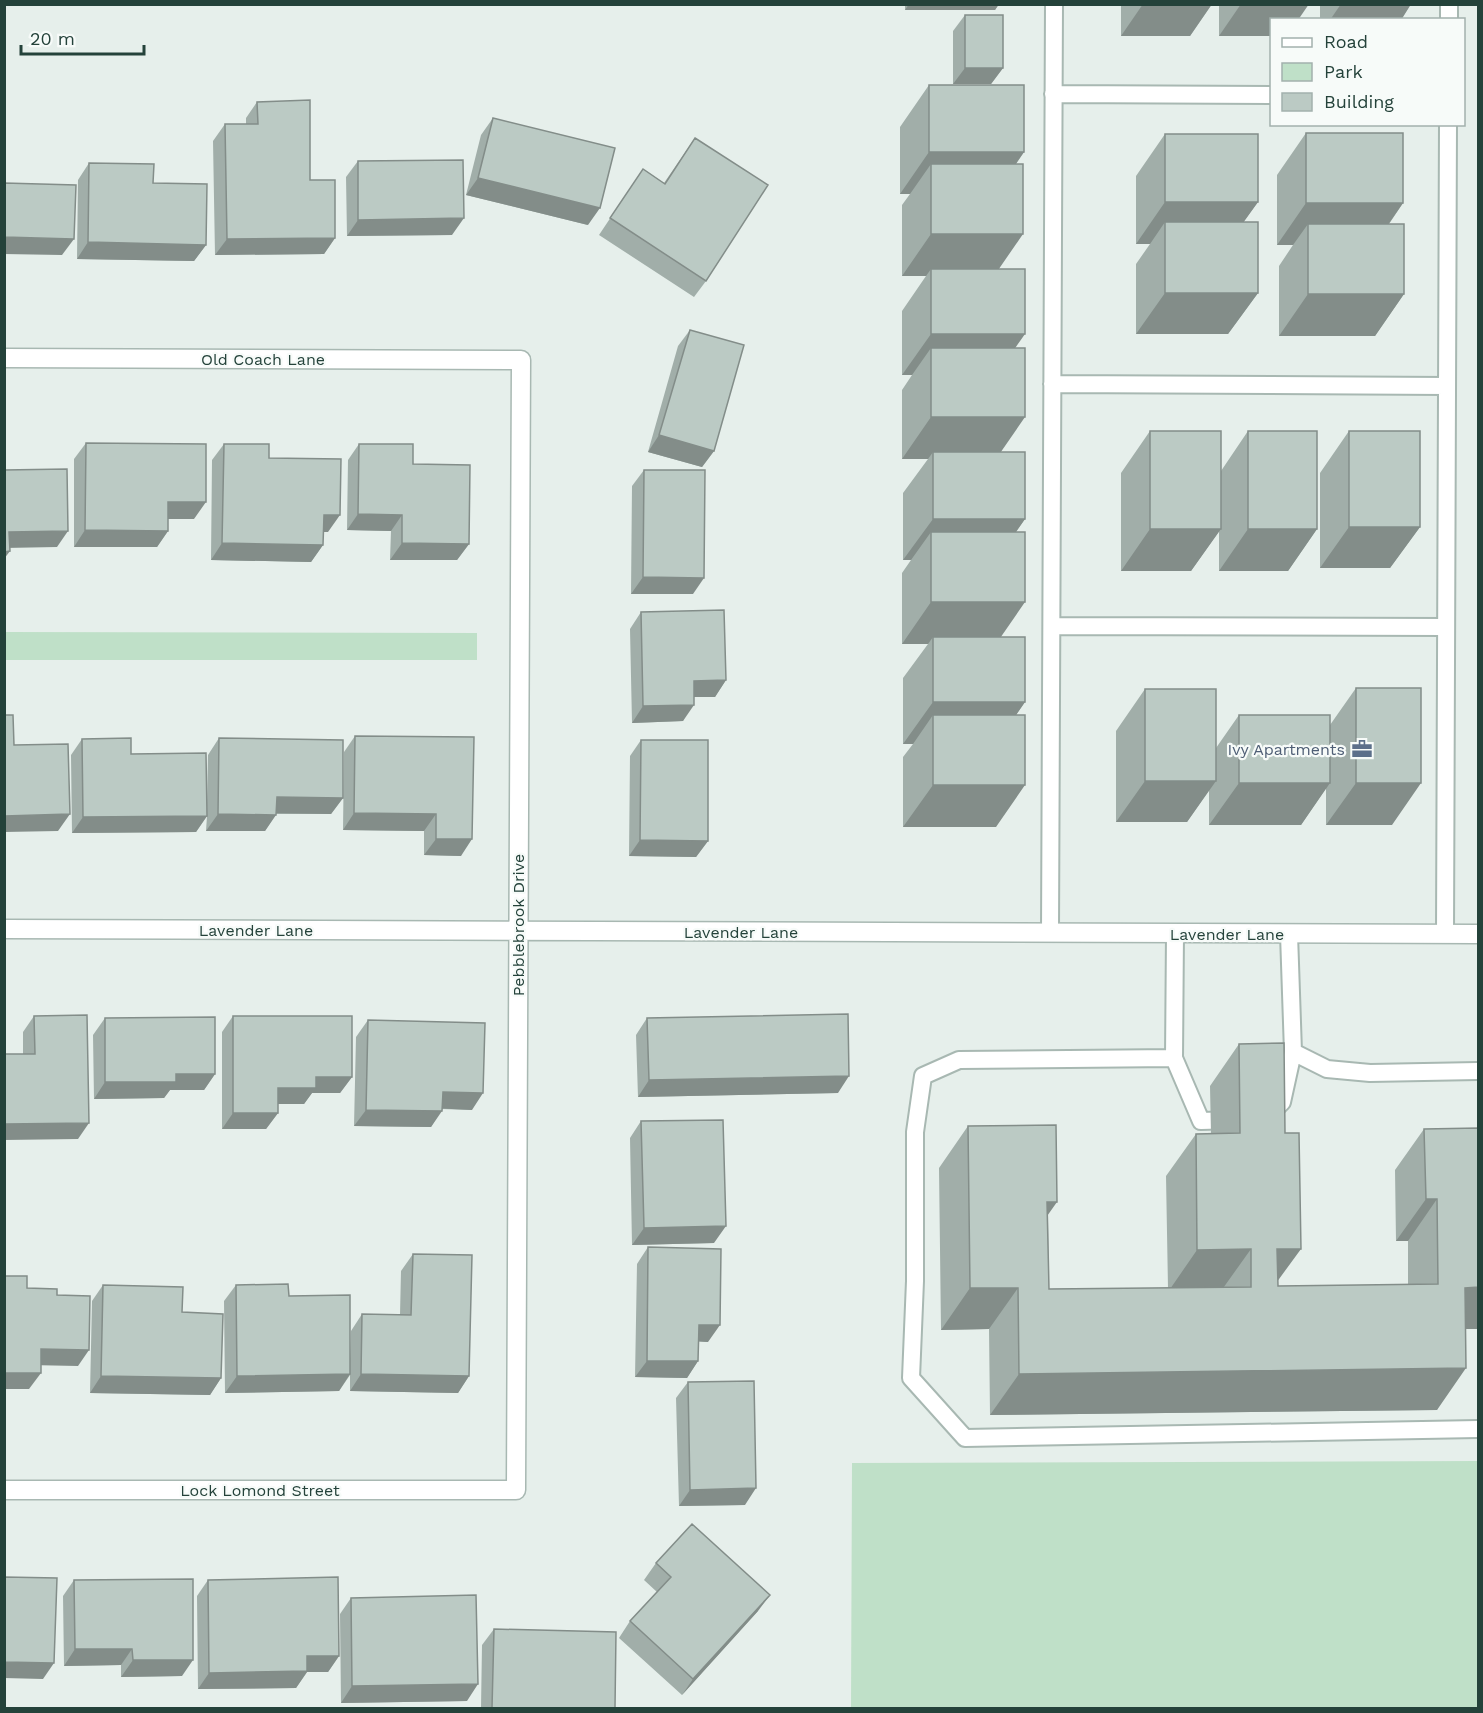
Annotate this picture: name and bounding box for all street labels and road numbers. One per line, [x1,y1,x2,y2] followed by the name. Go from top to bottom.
[201,350,325,369] street label: Old Coach Lane
[509,854,528,996] street label: Pebblebrook Drive
[199,921,313,940] street label: Lavender Lane
[684,923,798,942] street label: Lavender Lane
[1170,925,1284,944] street label: Lavender Lane
[180,1481,340,1500] street label: Lock Lomond Street

